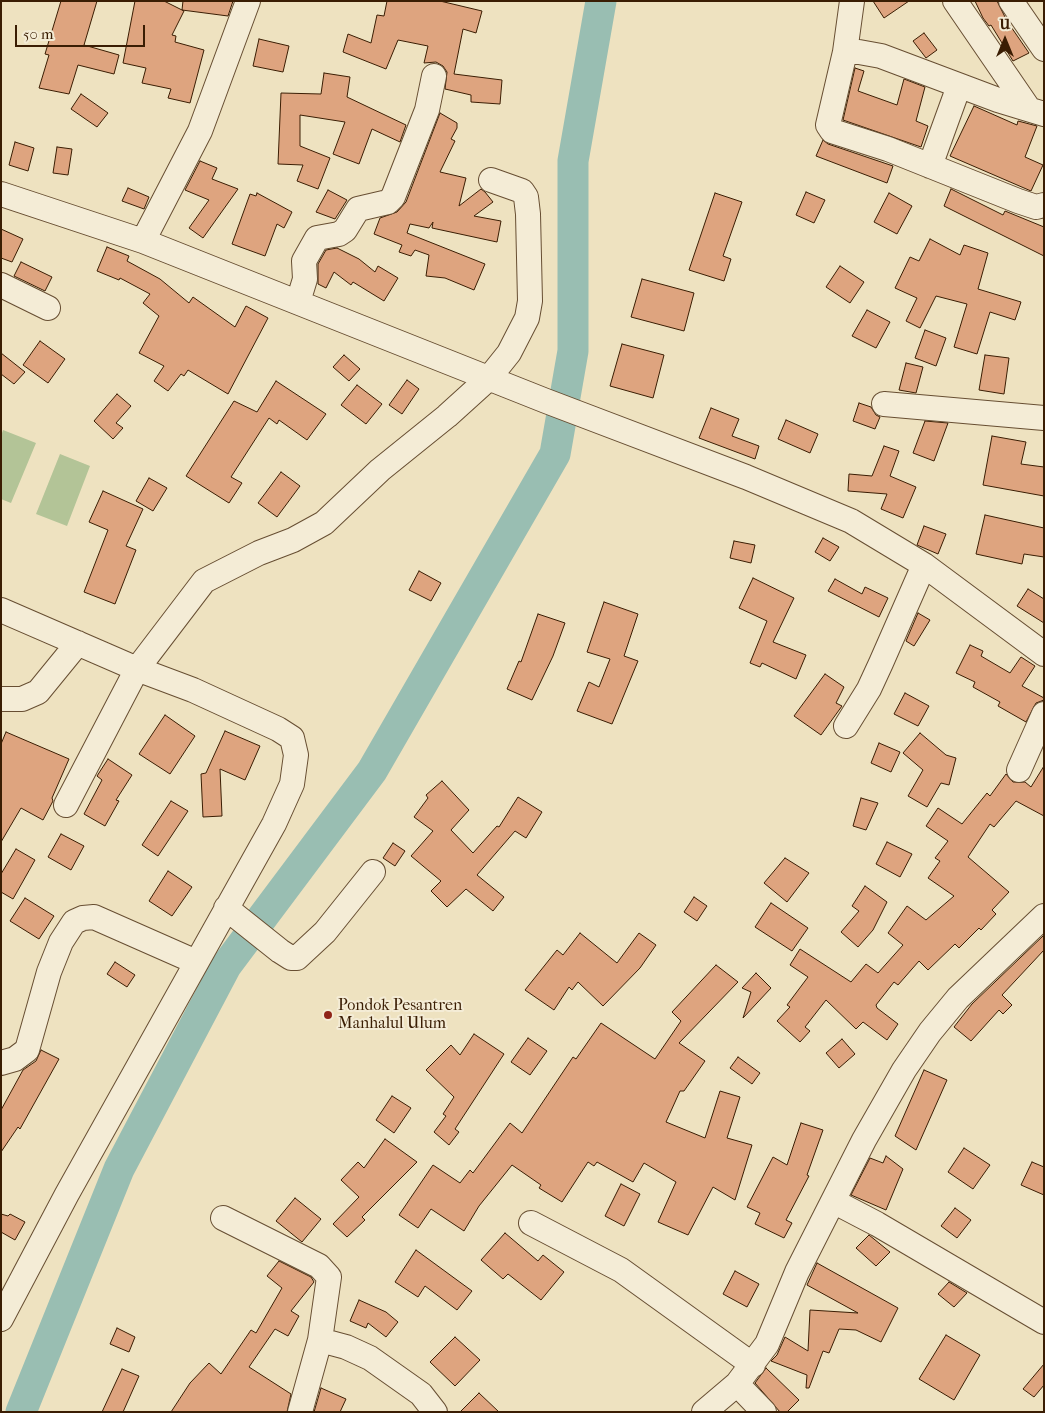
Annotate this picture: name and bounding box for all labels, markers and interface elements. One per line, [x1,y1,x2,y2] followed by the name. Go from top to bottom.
[18,15,148,47] scale bar
[980,15,1030,65] north arrow
[1000,16,1010,33] text: U
[23,25,53,43] text: 50 m
[338,996,462,1034] place label: Pondok Pesantren Manhalul Ulum
[322,1009,334,1021] marker: Pondok Pesantren Manhalul Ulum

